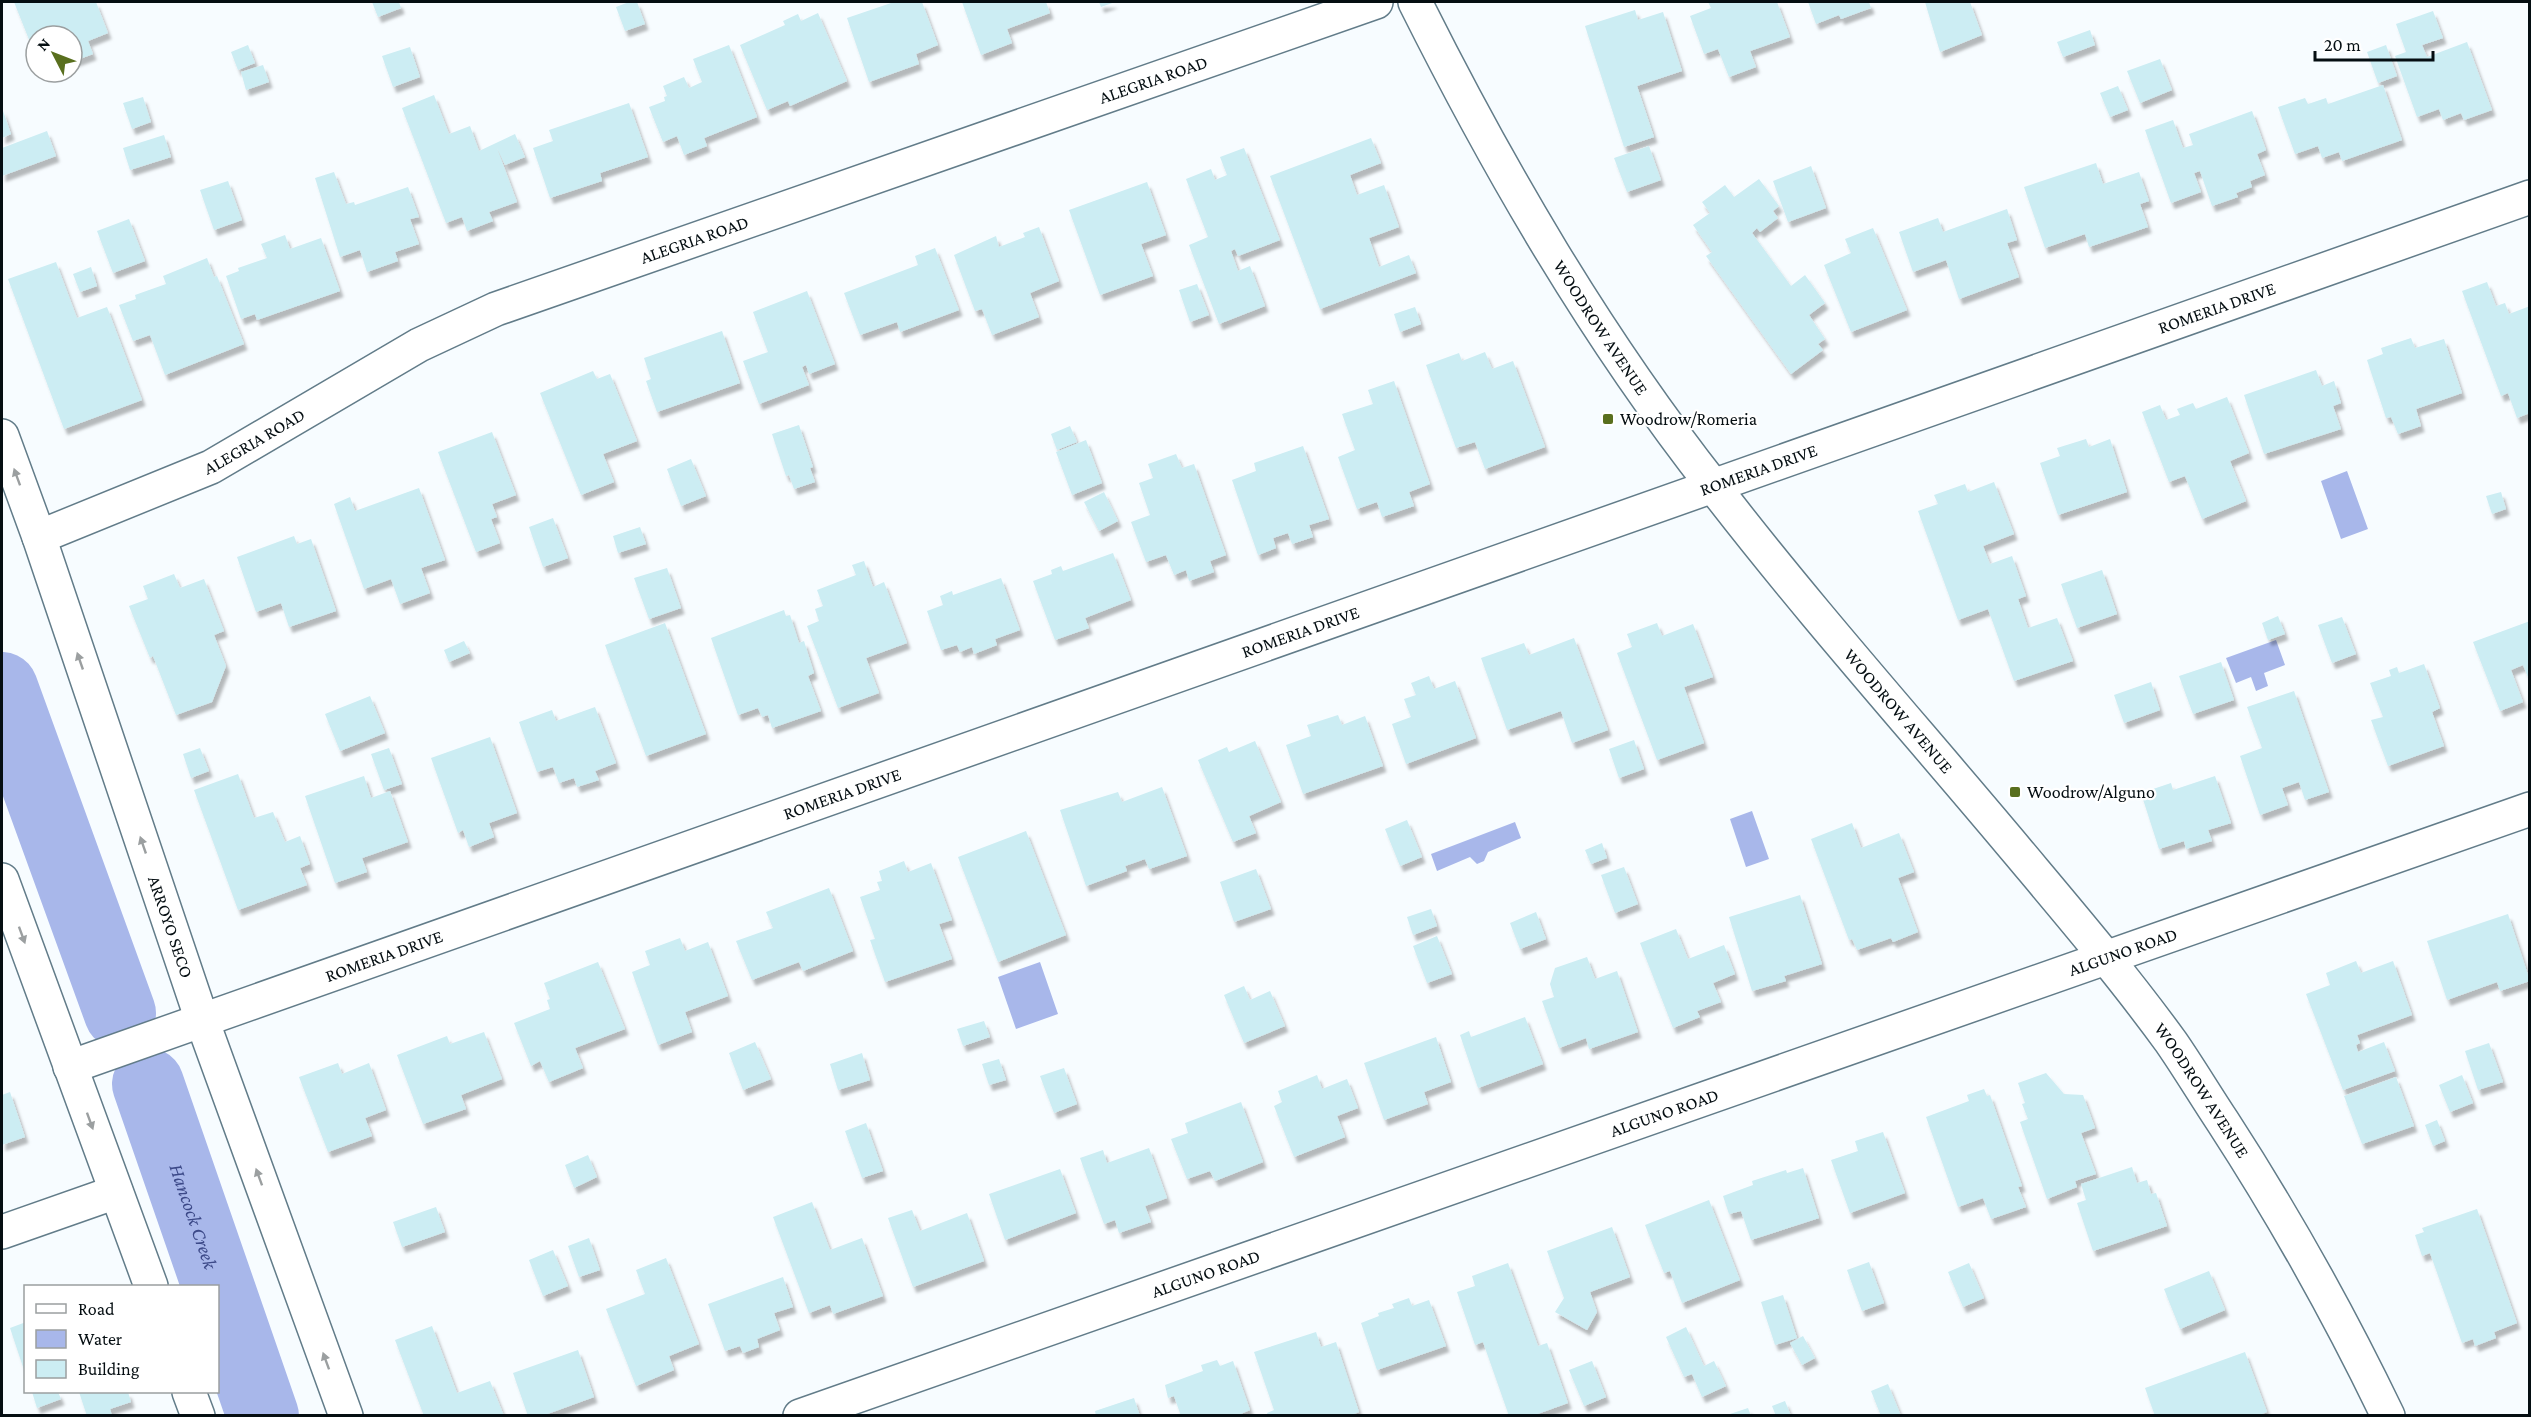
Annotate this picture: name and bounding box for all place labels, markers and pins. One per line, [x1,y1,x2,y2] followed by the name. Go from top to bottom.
[1620,409,1757,429] place label: Woodrow/Romeria
[1601,412,1615,426] marker: Woodrow/Romeria
[2027,782,2155,802] place label: Woodrow/Alguno
[2008,785,2022,799] marker: Woodrow/Alguno

